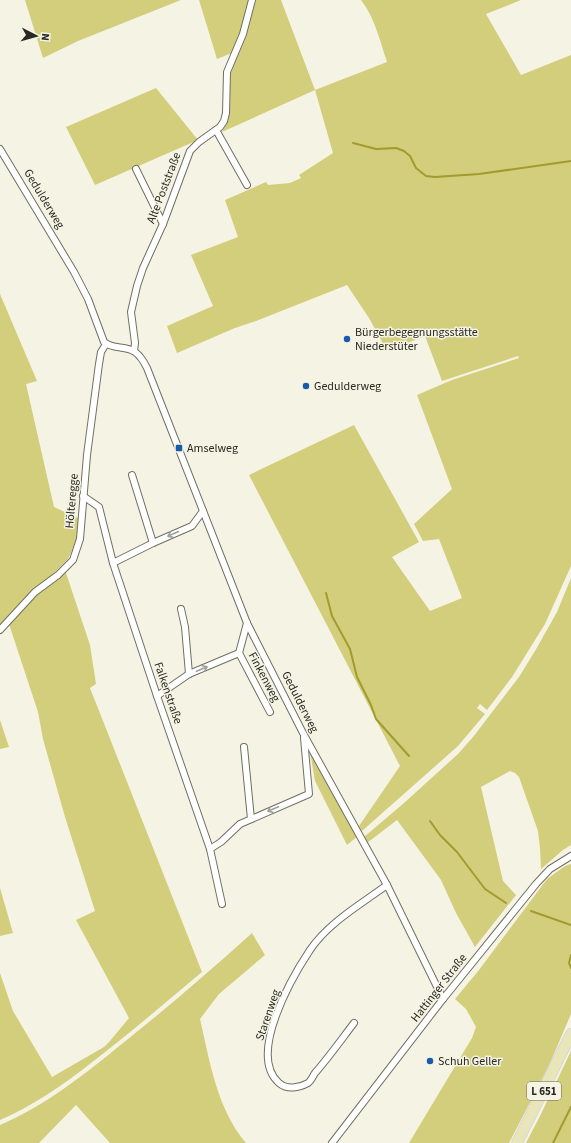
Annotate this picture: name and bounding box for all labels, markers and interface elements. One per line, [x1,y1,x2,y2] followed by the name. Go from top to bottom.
[16,16,56,56] north arrow
[38,33,53,41] text: N
[143,150,185,226] street label: Alte Poststraße
[19,166,69,232] street label: Gedulderweg
[355,324,478,355] place label: Bürgerbegegnungsstätte Niederstüter
[342,334,352,344] marker: Bürgerbegegnungsstätte Niederstüter
[314,378,381,395] place label: Gedulderweg
[301,381,311,391] marker: Gedulderweg
[187,440,238,457] place label: Amselweg
[174,443,184,453] marker: Amselweg
[61,473,83,529] street label: Hölteregge
[168,531,180,538] one-way arrow
[244,649,284,705] street label: Finkenweg
[149,660,187,726] street label: Falkenstraße
[196,665,208,672] one-way arrow
[277,668,323,736] street label: Gedulderweg
[267,806,279,814] one-way arrow
[407,950,471,1026] street label: Hattinger Straße
[251,987,285,1043] street label: Starenweg
[438,1053,502,1070] place label: Schuh Geller
[425,1056,435,1066] marker: Schuh Geller
[527,1082,561,1100] road number: L 651

